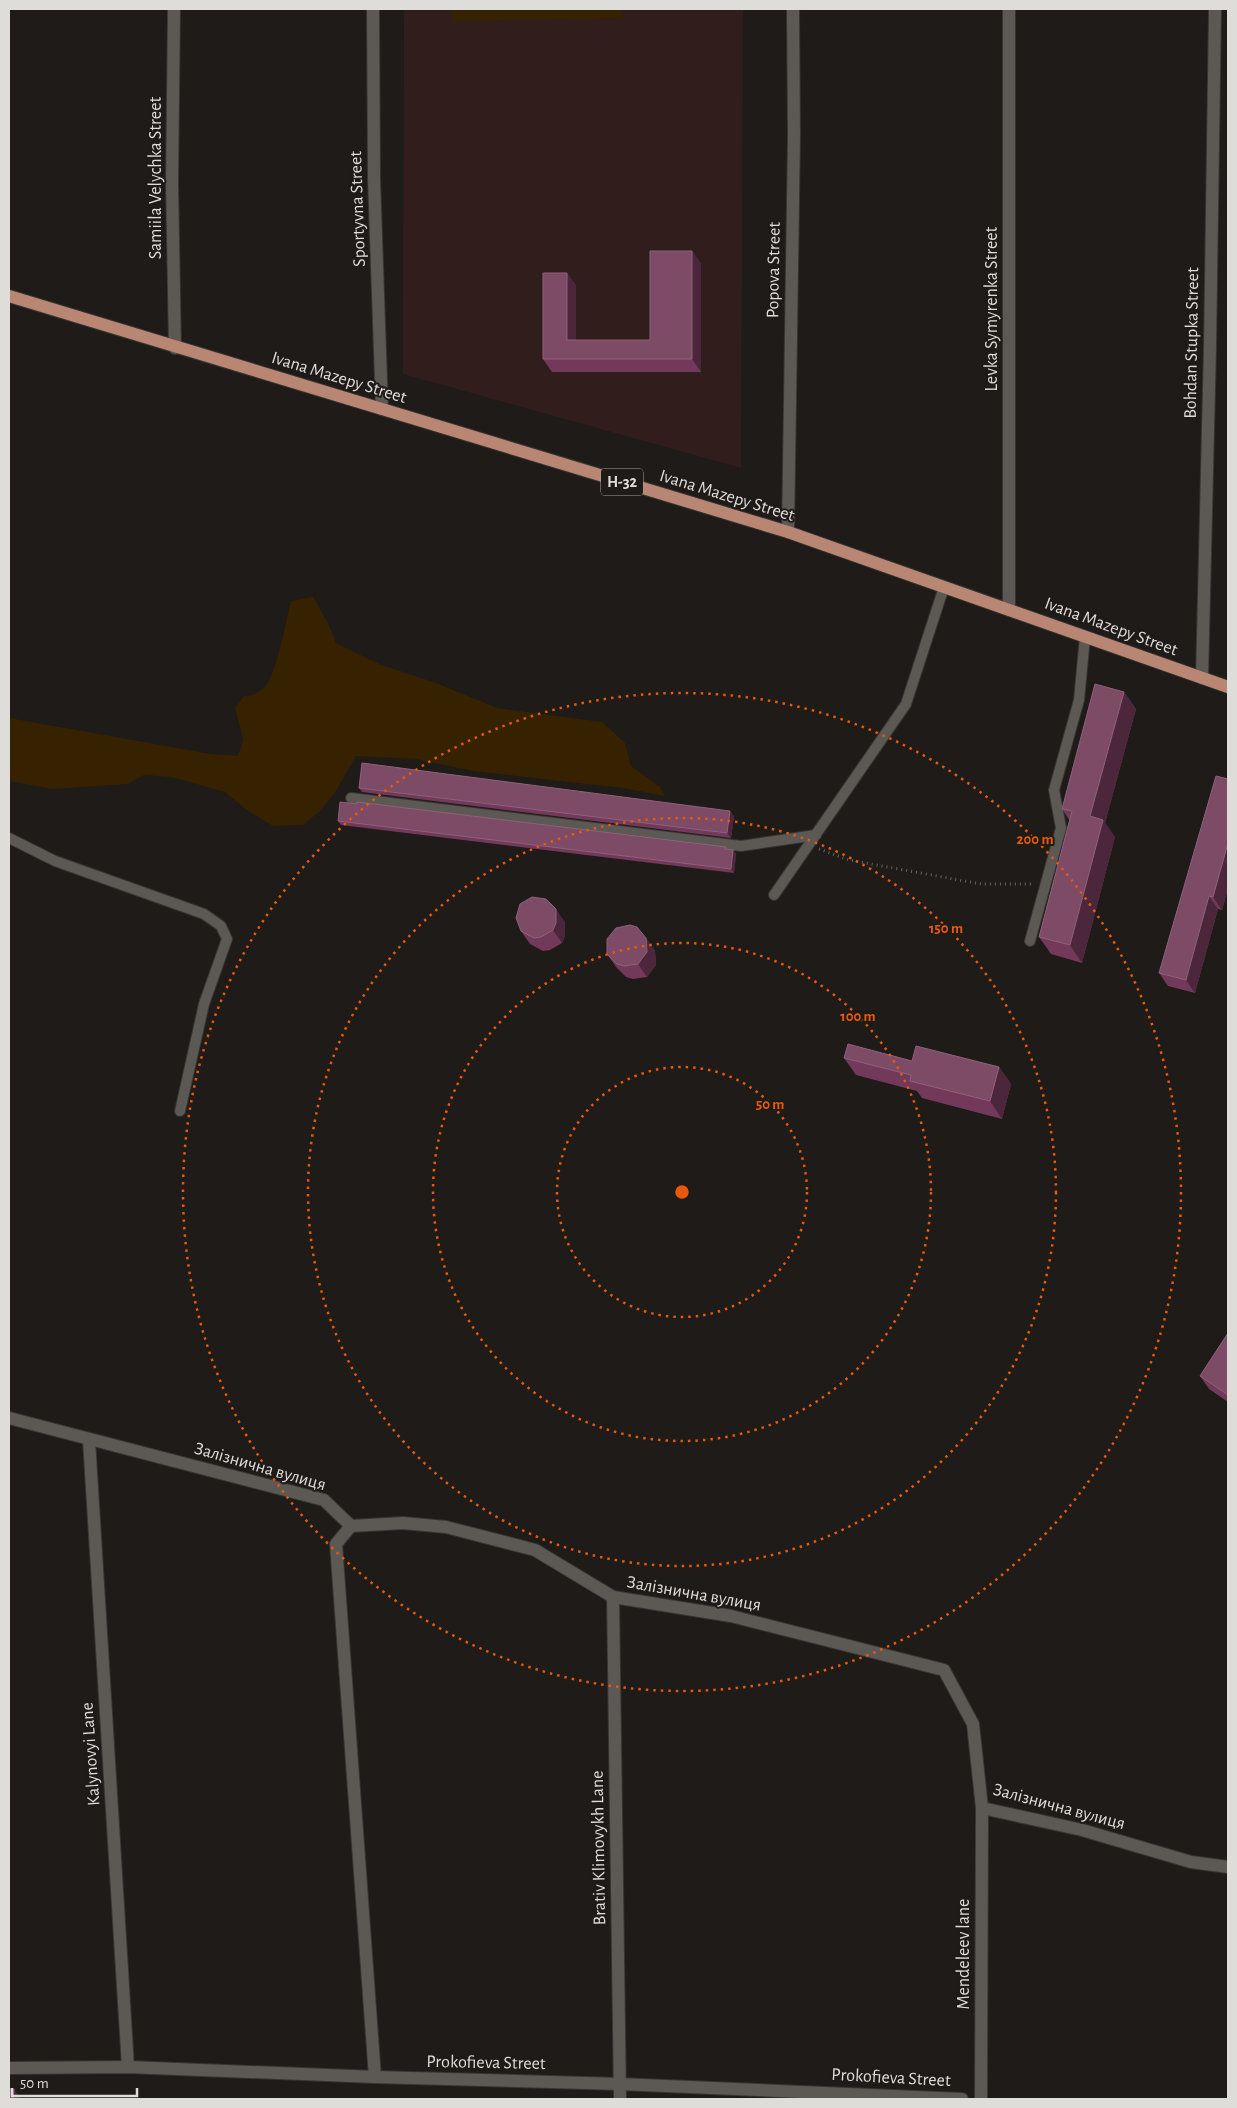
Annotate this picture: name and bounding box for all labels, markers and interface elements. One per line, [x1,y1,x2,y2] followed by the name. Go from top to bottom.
[147,97,165,259] street label: Samiila Velychka Street
[347,150,369,267] street label: Sportyvna Street
[764,222,784,318] street label: Popova Street
[983,226,1001,391] street label: Levka Symyrenka Street
[1182,267,1202,419] street label: Bohdan Stupka Street
[269,349,409,407] street label: Ivana Mazepy Street
[657,467,797,525] street label: Ivana Mazepy Street
[601,468,643,496] road number: Н-32
[1042,595,1180,659] street label: Ivana Mazepy Street
[1016,832,1054,847] text: 200 m
[929,921,963,936] text: 150 m
[840,1009,876,1024] text: 100 m
[756,1097,784,1112] text: 50 m
[673,1183,691,1201] centre of rings
[192,1440,328,1494] street label: Залізнична вулиця
[625,1573,763,1615] street label: Залізнична вулиця
[78,1702,104,1806] street label: Kalynovyi Lane
[589,1770,609,1926] street label: Brativ Klimovykh Lane
[991,1781,1127,1833] street label: Залізнична вулиця
[955,1899,973,2009] street label: Mendeleev lane
[426,2053,546,2073] street label: Prokofieva Street
[12,2066,138,2098] scale bar
[831,2066,951,2090] street label: Prokofieva Street
[20,2076,49,2091] text: 50 m

